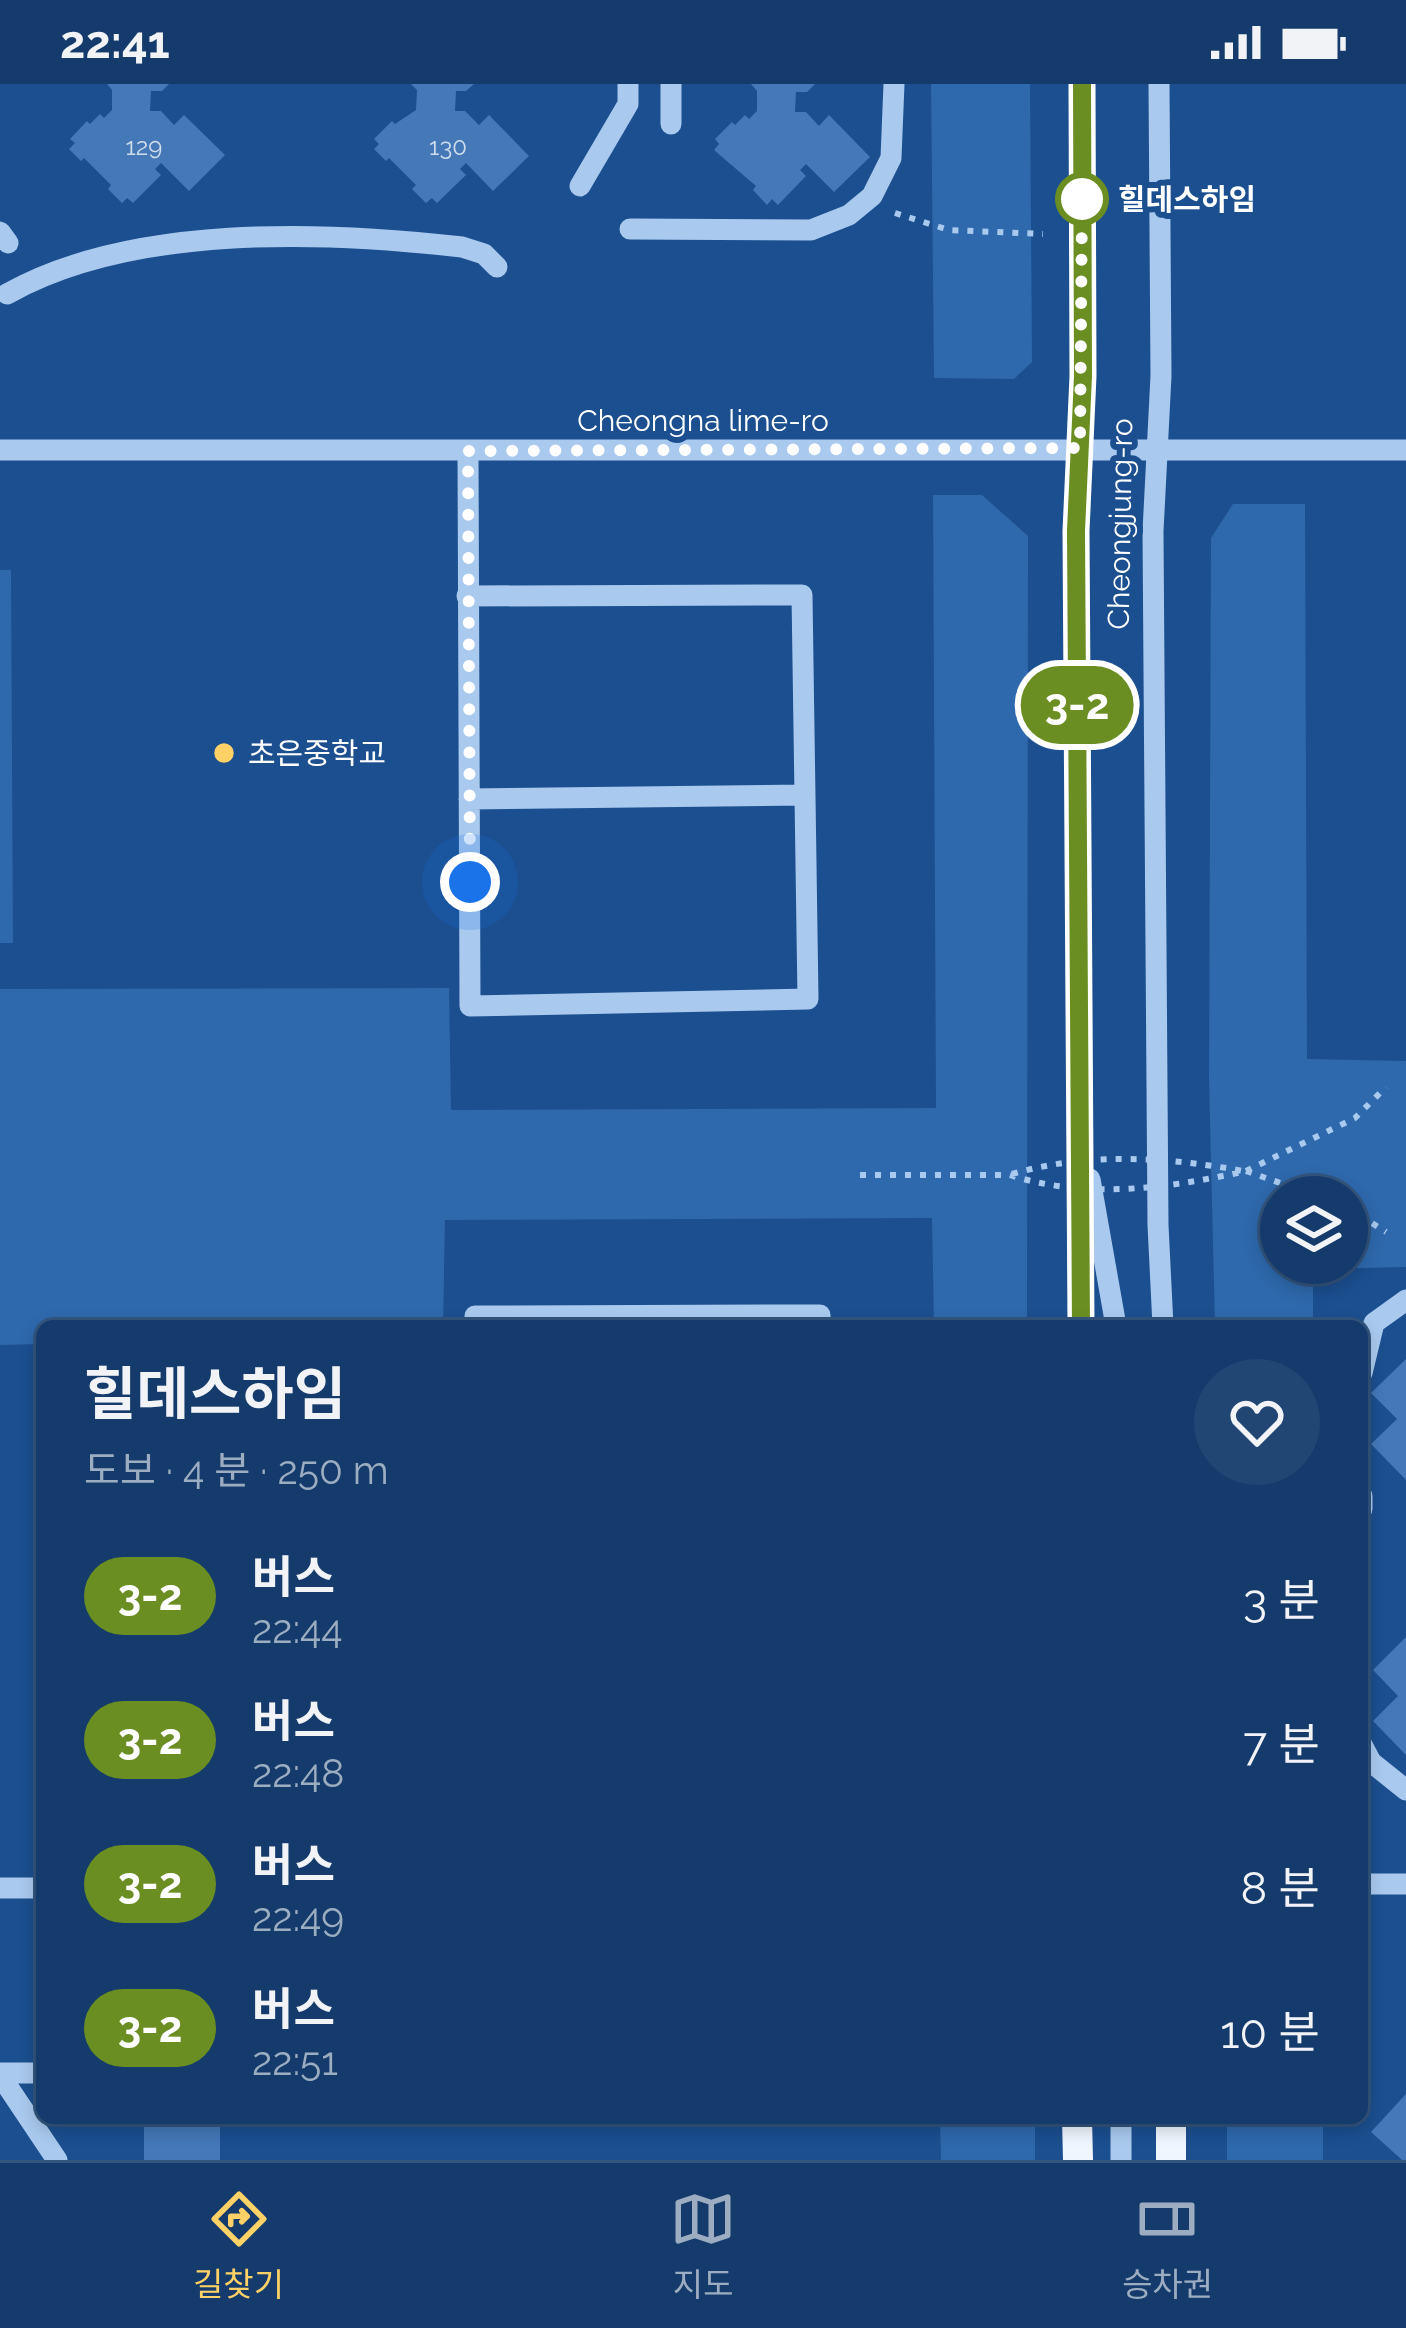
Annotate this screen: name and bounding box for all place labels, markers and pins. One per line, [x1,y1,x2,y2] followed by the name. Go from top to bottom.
[1057,174,1107,224] marker: 힐데스하임
[1118,182,1256,217] place label: 힐데스하임
[248,736,386,771] place label: 초은중학교
[211,740,237,766] marker: 초은중학교

